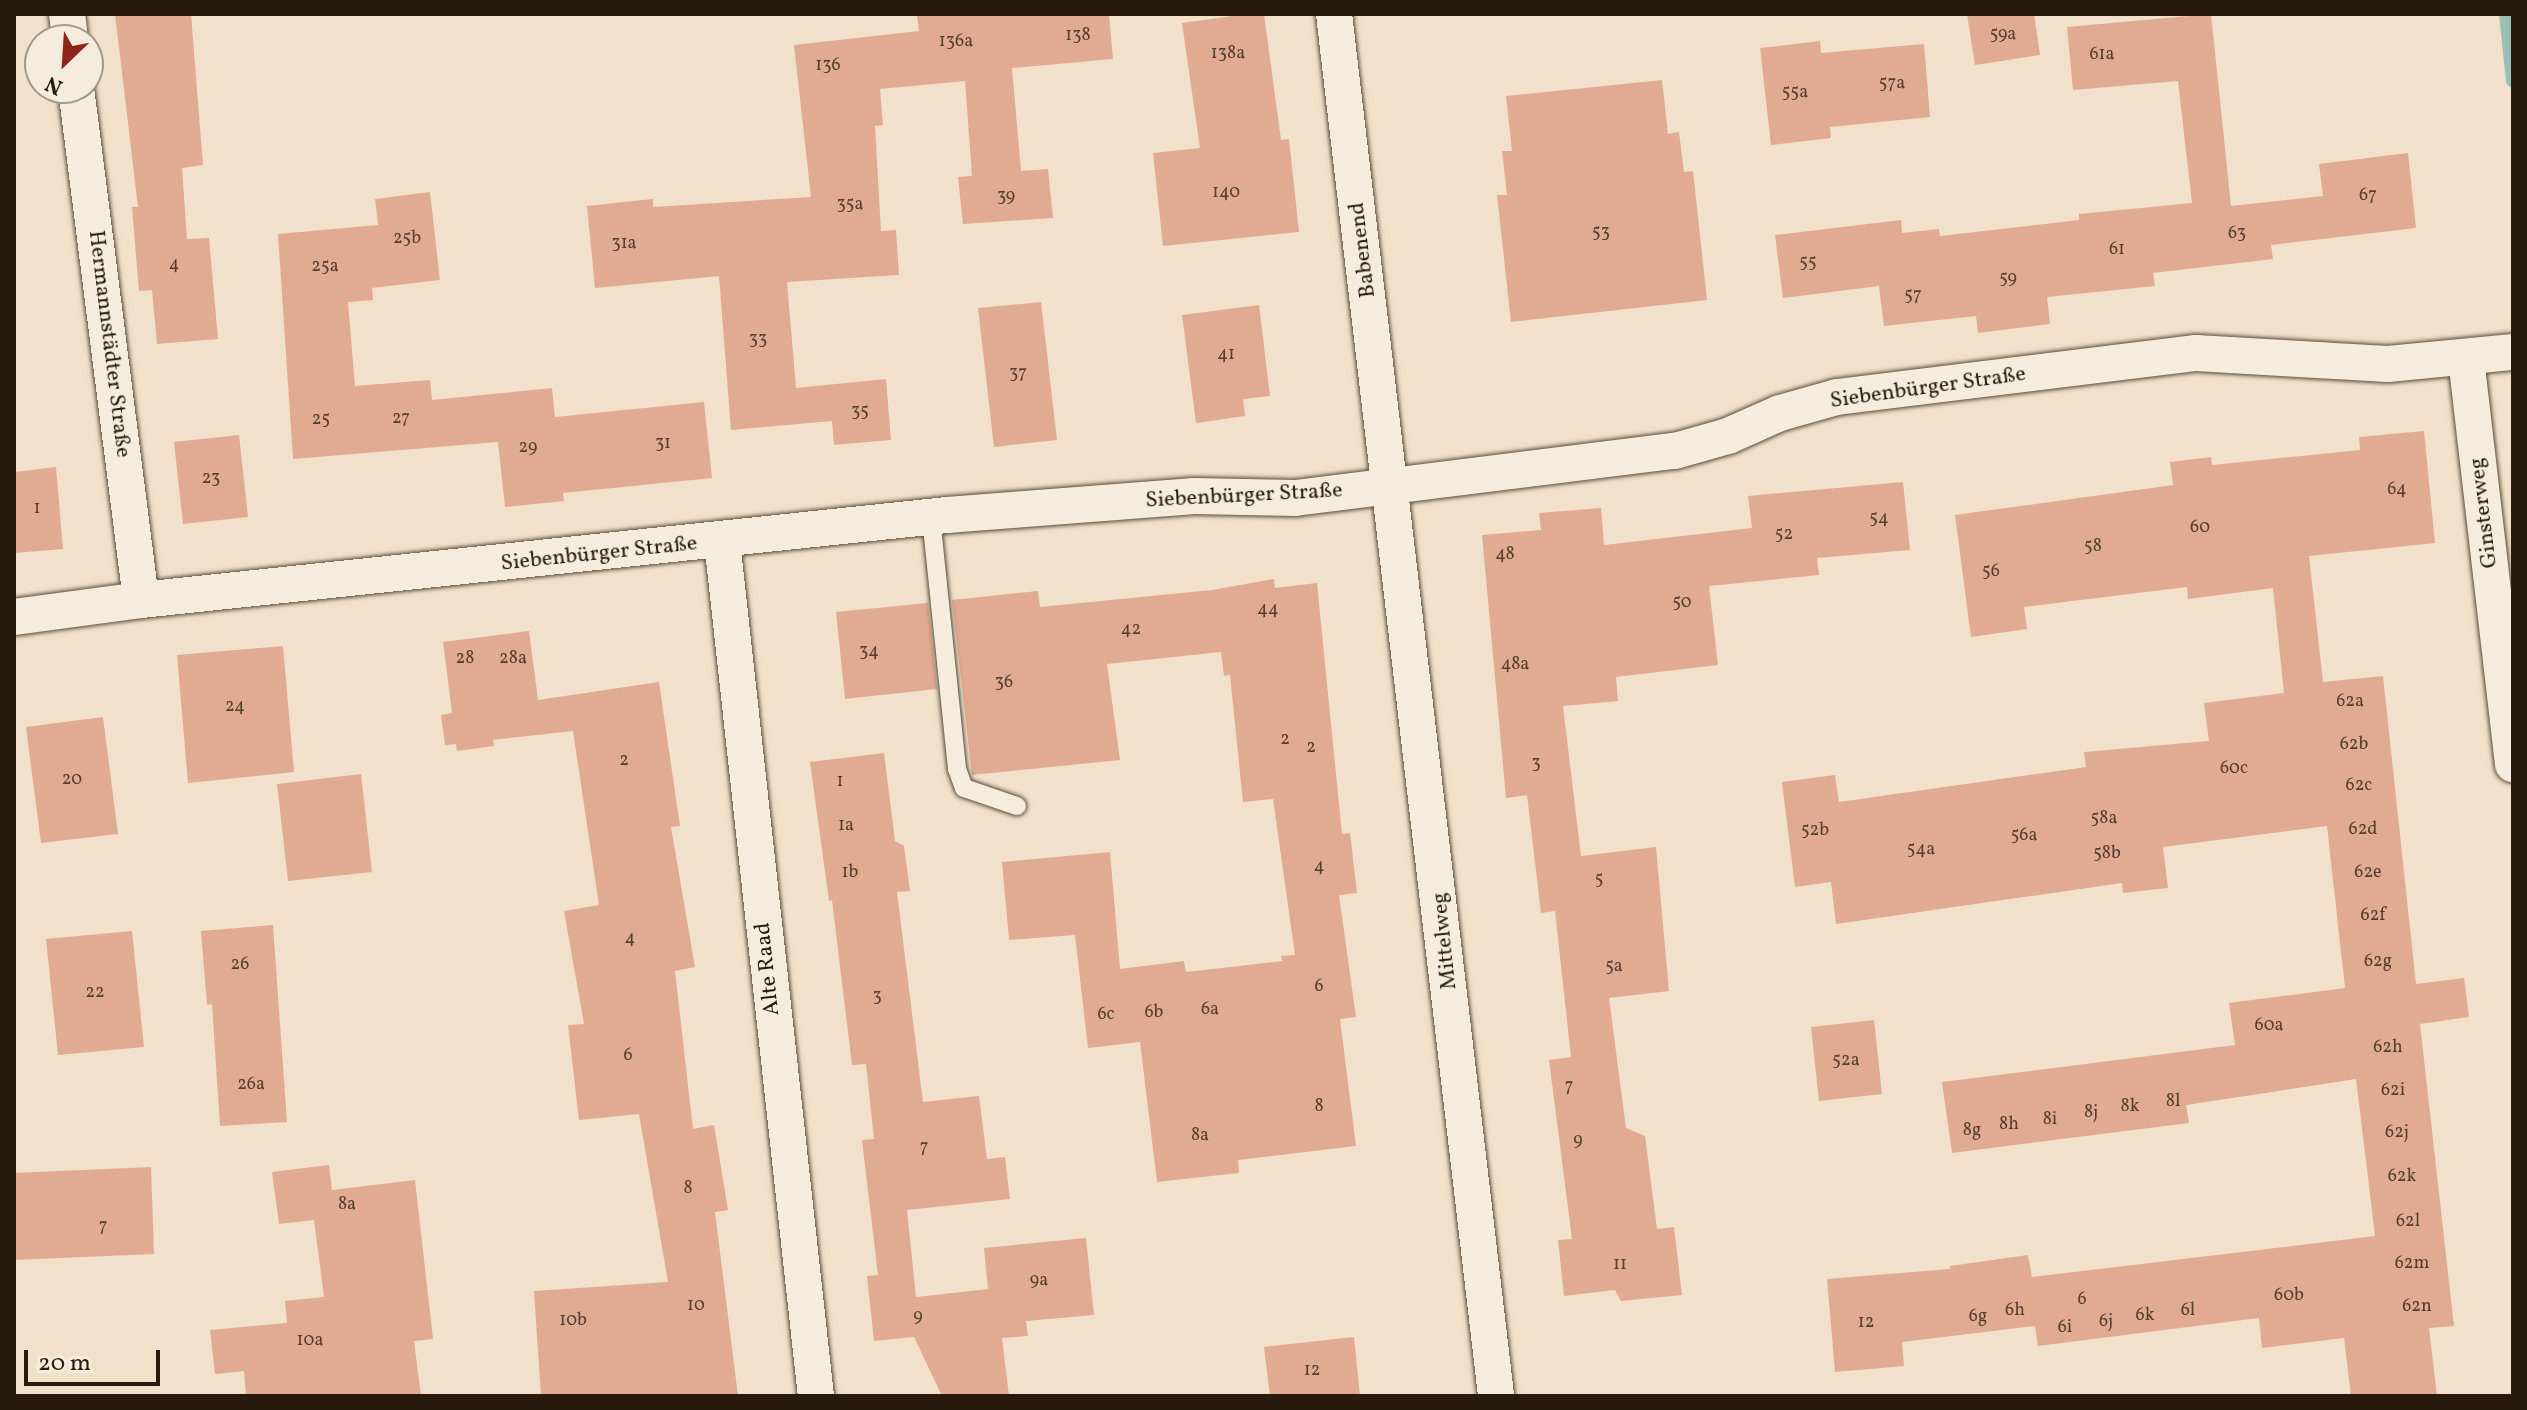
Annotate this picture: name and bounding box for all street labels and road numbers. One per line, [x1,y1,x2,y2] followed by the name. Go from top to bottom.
[1344,201,1382,299] street label: Babenend
[82,229,136,459] street label: Hermannstädter Straße
[1828,361,2028,415] street label: Siebenbürger Straße
[2464,456,2504,570] street label: Ginsterweg
[1145,478,1343,514] street label: Siebenbürger Straße
[499,531,699,577] street label: Siebenbürger Straße
[1427,891,1463,991] street label: Mittelweg
[750,921,786,1017] street label: Alte Raad

